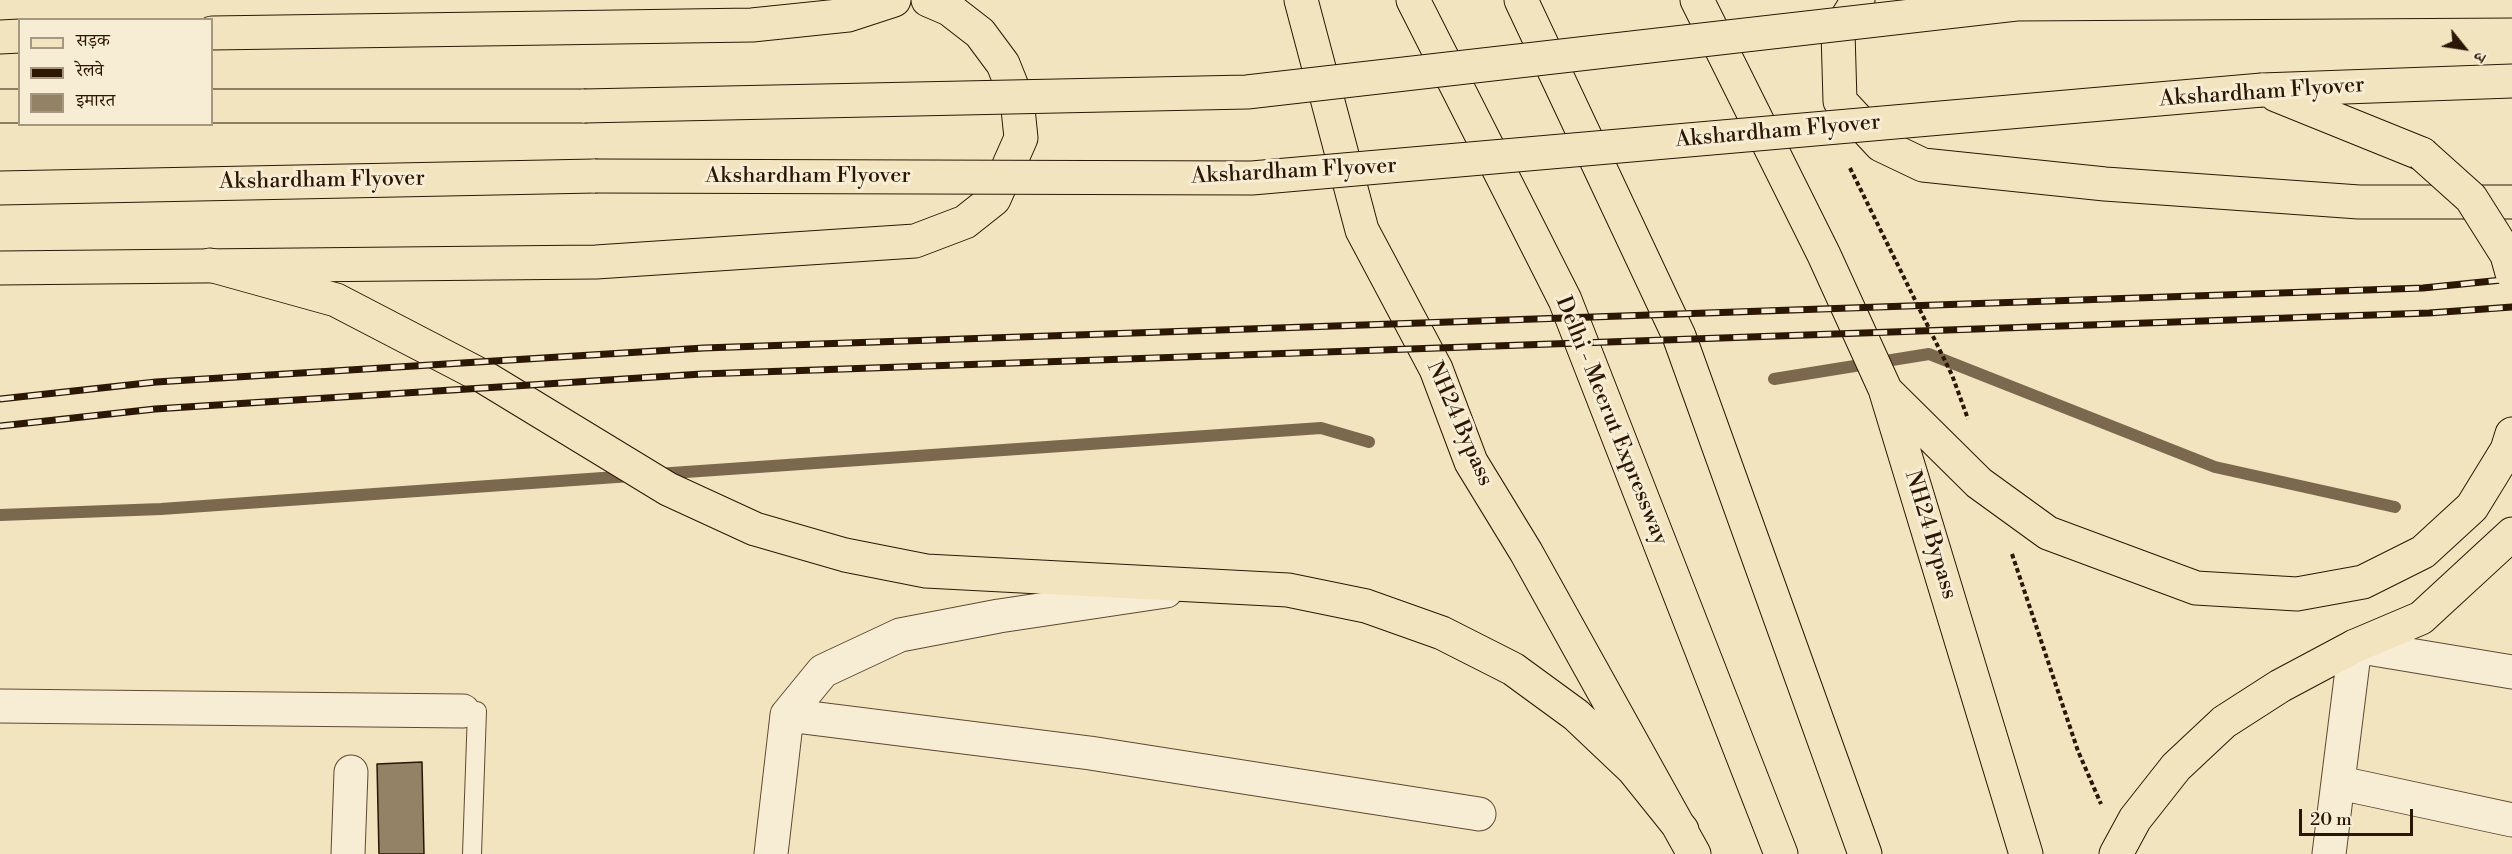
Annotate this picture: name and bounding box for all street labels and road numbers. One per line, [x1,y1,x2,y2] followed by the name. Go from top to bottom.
[2158,73,2366,113] street label: Akshardham Flyover
[1674,110,1882,154] street label: Akshardham Flyover
[1191,153,1397,191] street label: Akshardham Flyover
[705,164,911,190] street label: Akshardham Flyover
[219,166,425,196] street label: Akshardham Flyover
[1549,293,1673,549] street label: Delhi - Meerut Expressway
[1420,358,1498,490] street label: NH24 Bypass
[1898,468,1962,602] street label: NH24 Bypass

